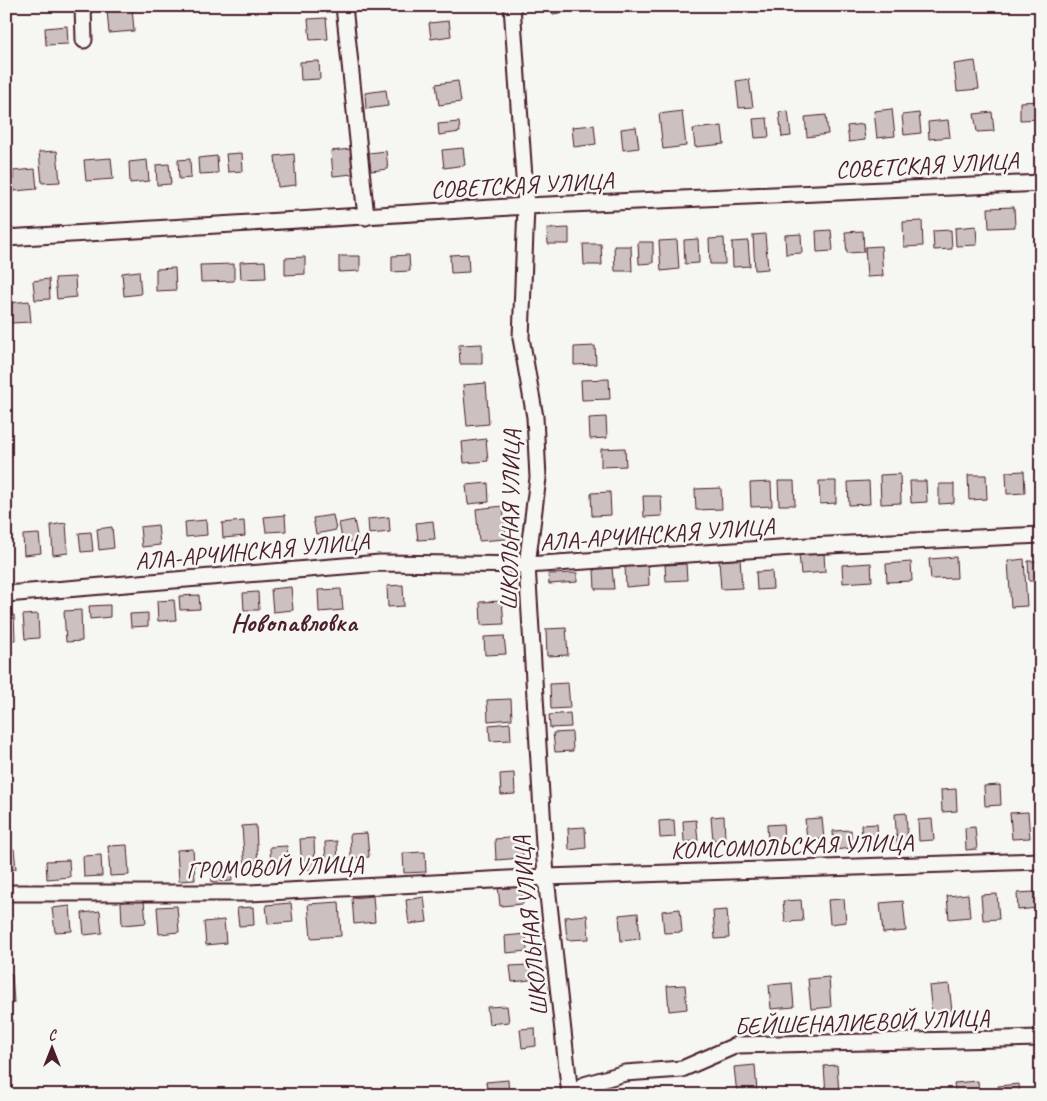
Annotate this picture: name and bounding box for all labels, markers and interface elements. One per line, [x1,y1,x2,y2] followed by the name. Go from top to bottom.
[835,145,1020,185] street label: СОВЕТСКАЯ УЛИЦА
[430,165,615,205] street label: СОВЕТСКАЯ УЛИЦА
[493,428,527,611] street label: ШКОЛЬНАЯ УЛИЦА
[539,511,776,557] street label: АЛА-АРЧИНСКАЯ УЛИЦА
[134,526,371,576] street label: АЛА-АРЧИНСКАЯ УЛИЦА
[231,606,359,639] district label: Новопавловка
[670,827,915,865] street label: КОМСОМОЛЬСКАЯ УЛИЦА
[506,833,554,1018] street label: ШКОЛЬНАЯ УЛИЦА
[186,849,365,885] street label: ГРОМОВОЙ УЛИЦА
[734,1003,991,1041] street label: БЕЙШЕНАЛИЕВОЙ УЛИЦА
[28,1024,78,1074] north arrow
[49,1027,58,1044] text: С

